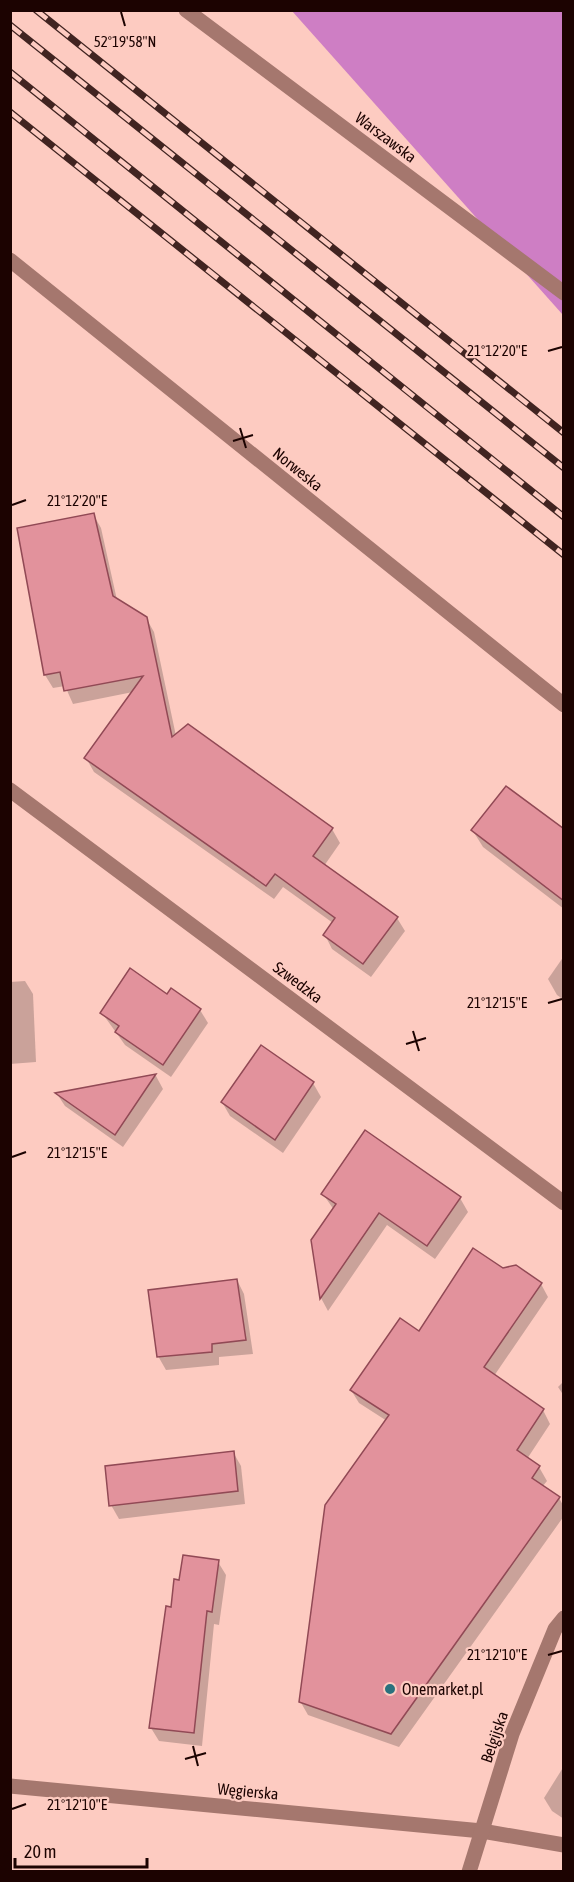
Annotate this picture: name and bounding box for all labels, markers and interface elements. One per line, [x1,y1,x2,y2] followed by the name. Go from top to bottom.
[94,33,156,50] text: 52°19'58"N
[352,108,420,166] street label: Warszawska
[467,342,528,359] text: 21°12'20"E
[270,444,326,494] street label: Norweska
[47,492,108,509] text: 21°12'20"E
[270,958,326,1006] street label: Szwedzka
[467,994,528,1011] text: 21°12'15"E
[47,1144,108,1161] text: 21°12'15"E
[467,1646,528,1663] text: 21°12'10"E
[402,1680,484,1699] place label: Onemarket.pl
[383,1682,397,1696] marker: Onemarket.pl
[477,1709,512,1765] street label: Belgijska
[217,1779,279,1804] street label: Węgierska
[47,1796,108,1813] text: 21°12'10"E
[15,1831,147,1869] scale bar
[24,1841,56,1862] text: 20 m

